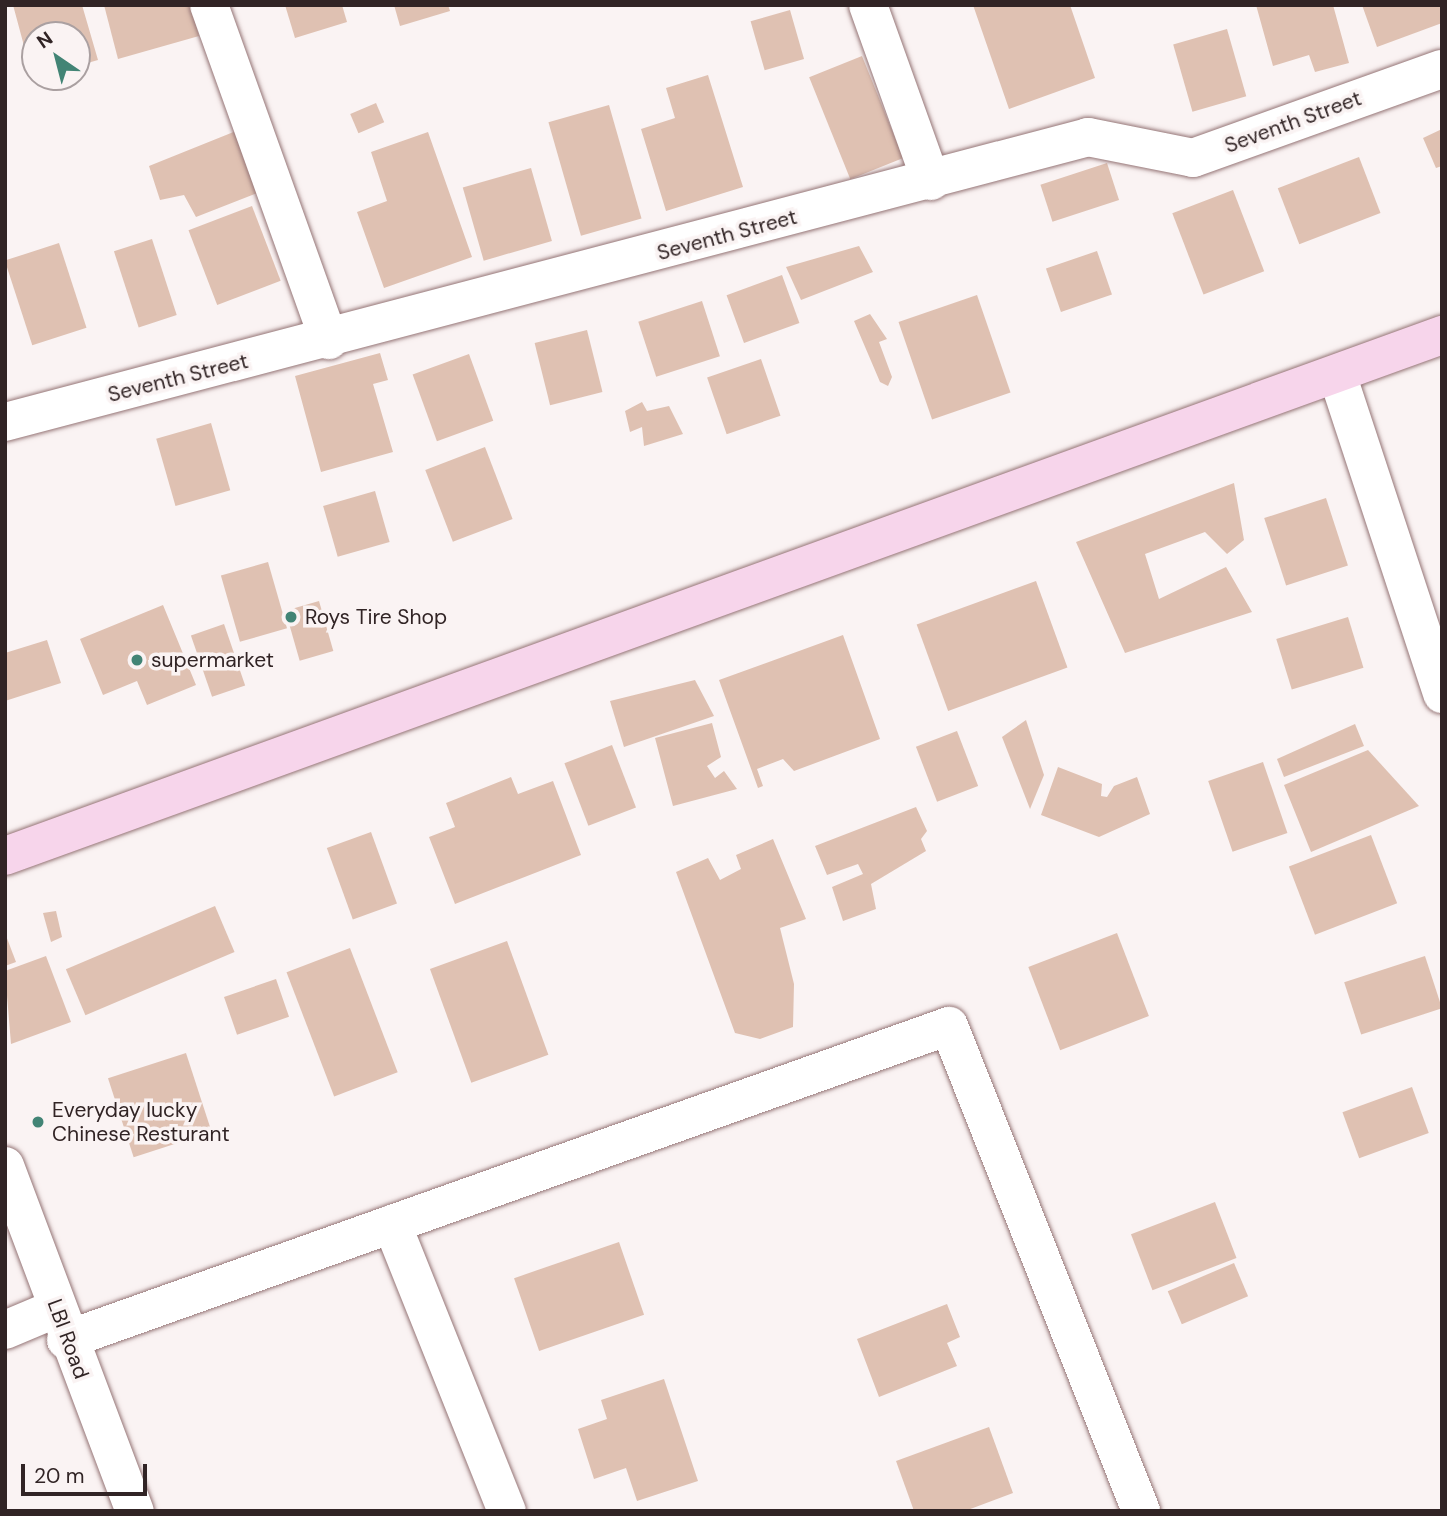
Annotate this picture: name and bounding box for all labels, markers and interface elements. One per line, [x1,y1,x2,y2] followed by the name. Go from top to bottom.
[21,21,91,91] north arrow
[32,26,58,54] text: N
[1221,86,1365,158] street label: Seventh Street
[654,204,800,266] street label: Seventh Street
[105,348,251,408] street label: Seventh Street
[305,604,447,630] place label: Roys Tire Shop
[283,609,299,625] marker: Roys Tire Shop
[151,647,274,673] place label: supermarket
[129,652,145,668] marker: supermarket
[52,1097,230,1147] place label: Everyday lucky Chinese Resturant
[30,1114,46,1130] marker: Everyday lucky Chinese Resturant
[42,1296,94,1382] street label: LBI Road
[24,1450,150,1494] scale bar
[34,1462,85,1490] text: 20 m

